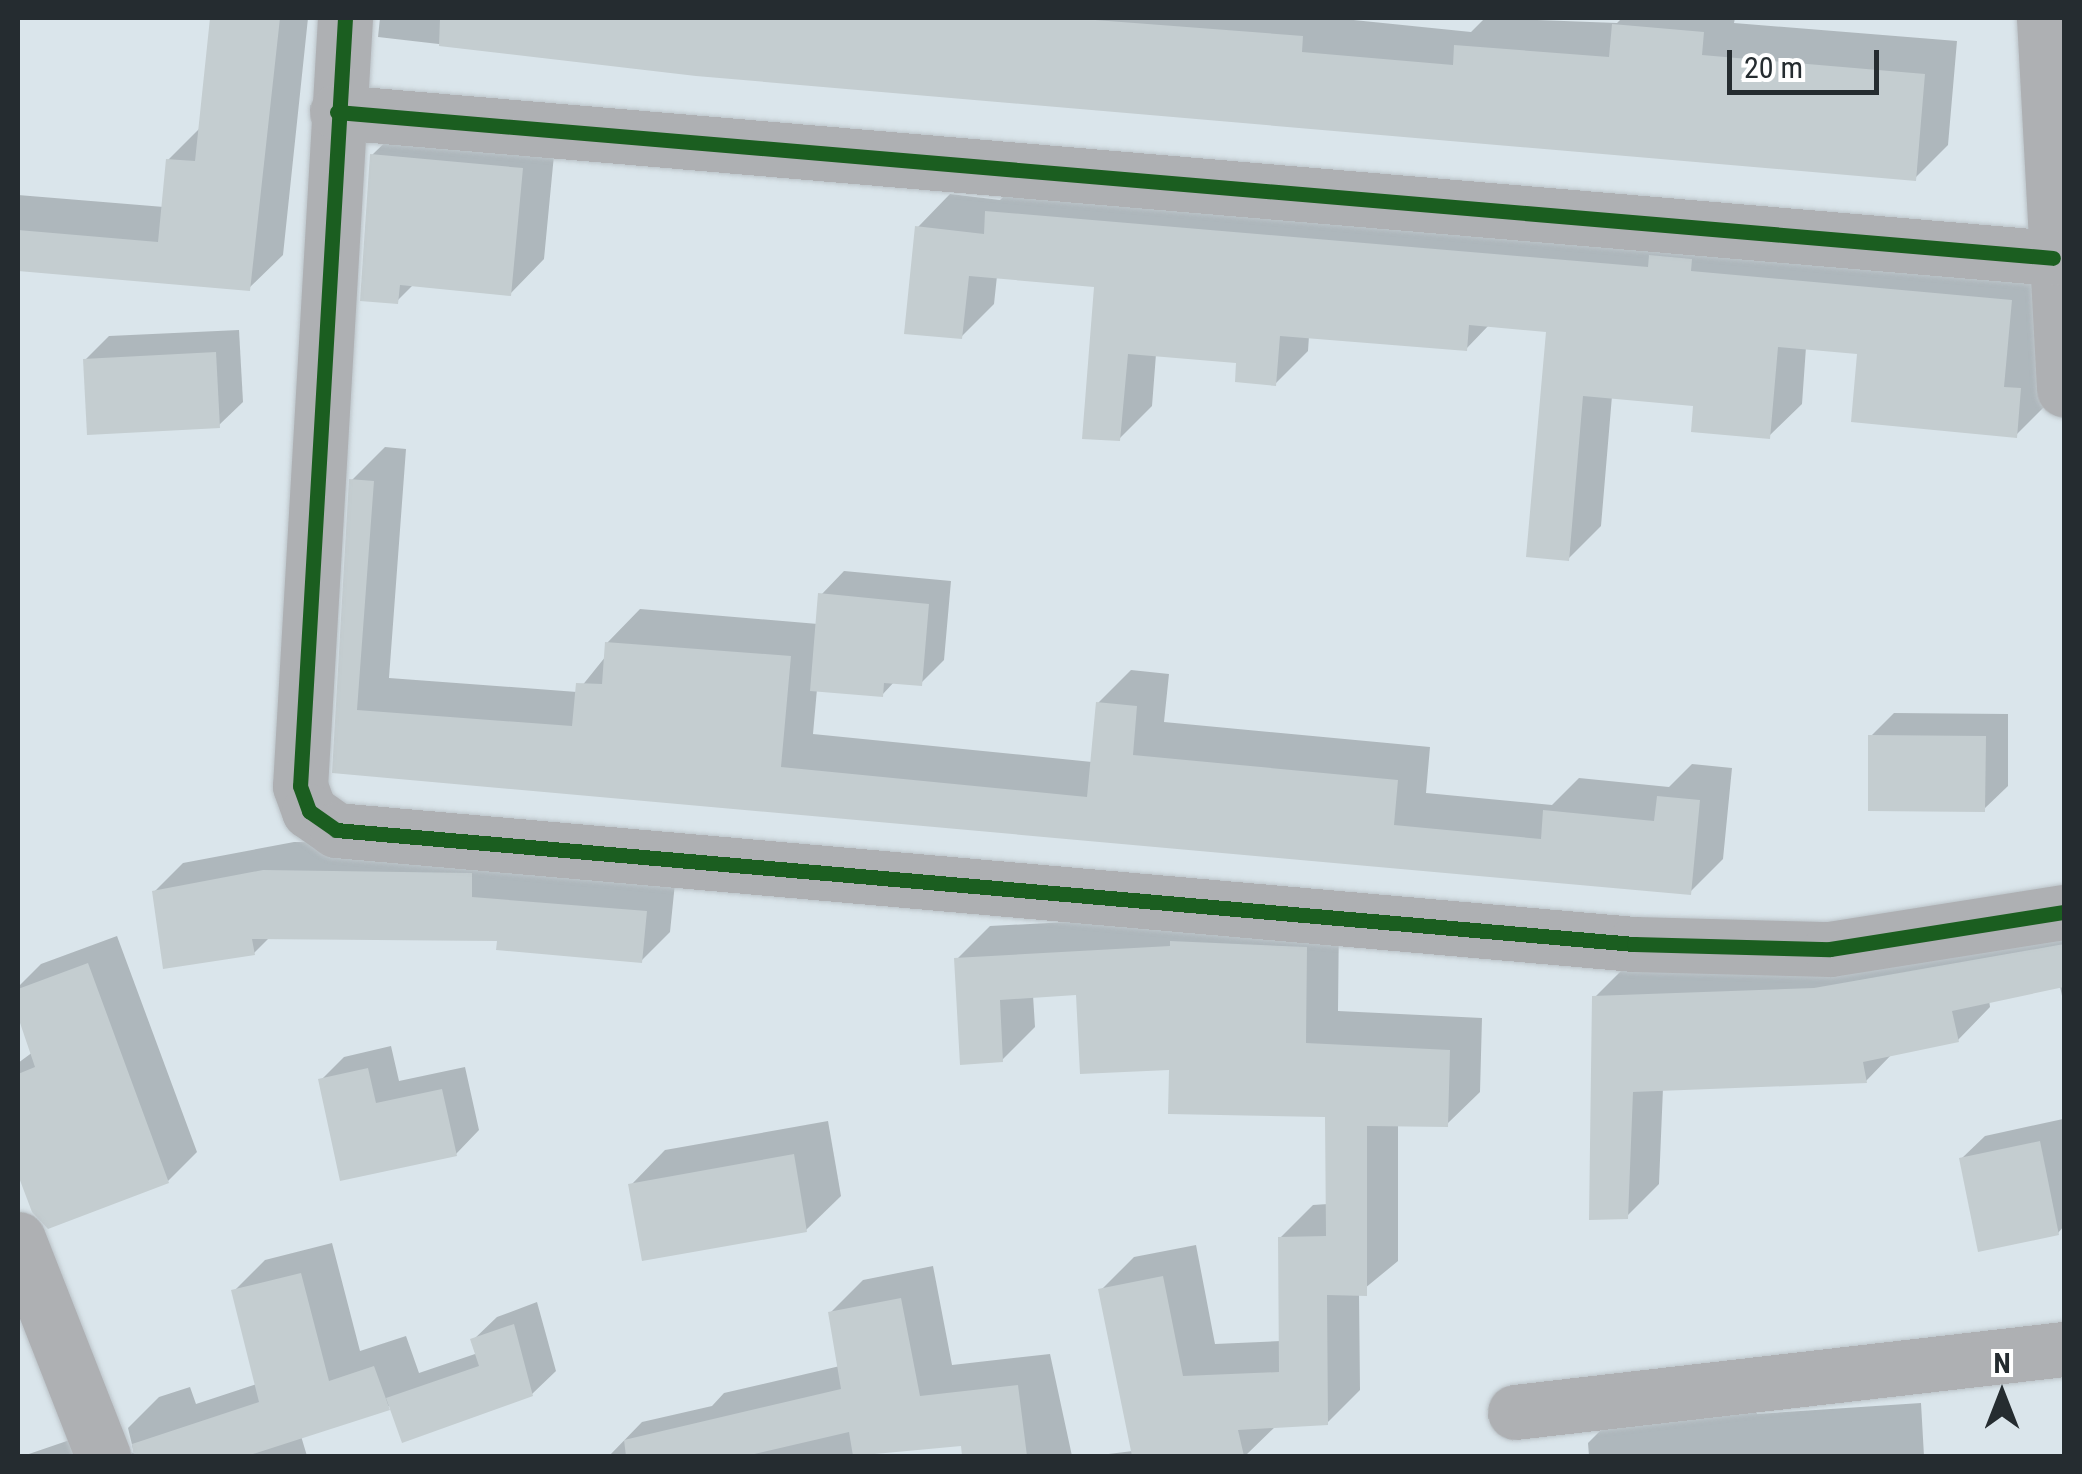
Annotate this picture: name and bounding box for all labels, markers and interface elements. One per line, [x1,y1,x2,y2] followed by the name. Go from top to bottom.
[1732,30,1884,92] scale bar
[1744,50,1803,85] text: 20 m
[1952,1344,2052,1444] north arrow
[1993,1347,2011,1380] text: N

